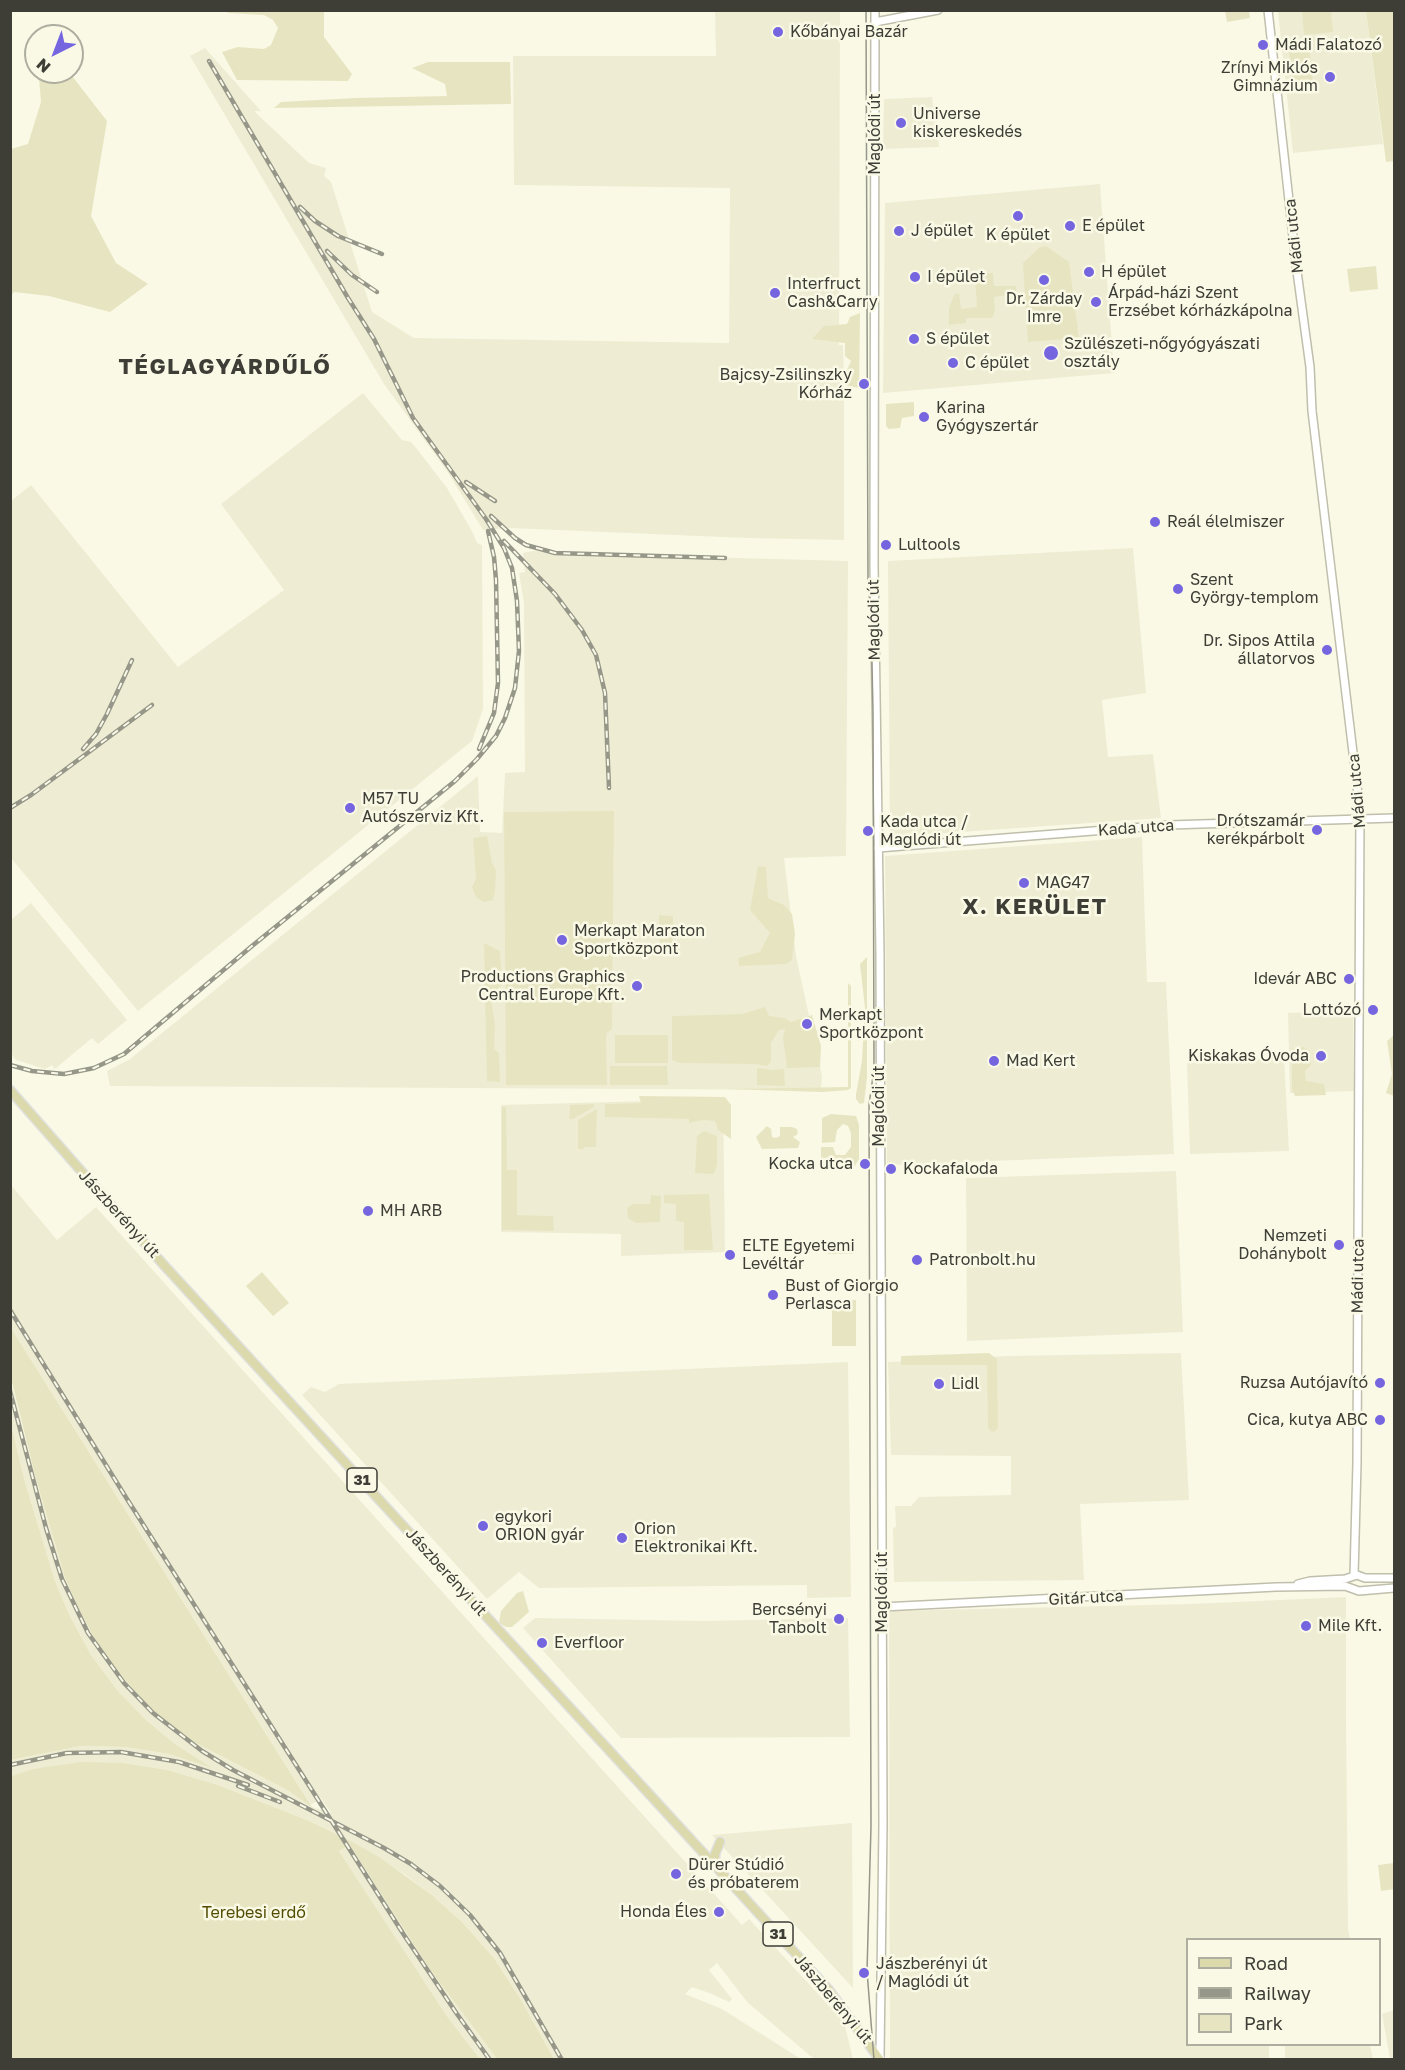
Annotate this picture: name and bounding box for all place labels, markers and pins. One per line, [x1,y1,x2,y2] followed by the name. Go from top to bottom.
[790,22,908,42] place label: Kőbányai Bazár
[771,25,785,39] marker: Kőbányai Bazár
[1275,35,1382,55] place label: Mádi Falatozó
[1256,38,1270,52] marker: Mádi Falatozó
[1221,58,1318,96] place label: Zrínyi Miklós Gimnázium
[1323,70,1337,84] marker: Zrínyi Miklós Gimnázium
[913,104,1022,142] place label: Universe kiskereskedés
[894,116,908,130] marker: Universe kiskereskedés
[1011,209,1025,223] marker: K épület
[1082,216,1145,236] place label: E épület
[1063,219,1077,233] marker: E épület
[911,221,973,241] place label: J épület
[892,224,906,238] marker: J épület
[986,225,1050,245] place label: K épület
[1101,262,1167,282] place label: H épület
[1082,265,1096,279] marker: H épület
[927,267,985,287] place label: I épület
[908,270,922,284] marker: I épület
[1037,273,1051,287] marker: Dr. Zárday Imre
[787,274,878,312] place label: Interfruct Cash&Carry
[1108,283,1293,321] place label: Árpád-házi Szent Erzsébet kórházkápolna
[768,286,782,300] marker: Interfruct Cash&Carry
[1006,289,1082,327] place label: Dr. Zárday Imre
[1089,295,1103,309] marker: Árpád-házi Szent Erzsébet kórházkápolna
[926,329,990,349] place label: S épület
[907,332,921,346] marker: S épület
[1064,334,1260,372] place label: Szülészeti-nőgyógyászati osztály
[1042,344,1060,362] marker: Szülészeti-nőgyógyászati osztály
[965,353,1029,373] place label: C épület
[946,356,960,370] marker: C épület
[720,365,852,403] place label: Bajcsy-Zsilinszky Kórház
[857,377,871,391] marker: Bajcsy-Zsilinszky Kórház
[936,398,1038,436] place label: Karina Gyógyszertár
[917,410,931,424] marker: Karina Gyógyszertár
[1167,512,1284,532] place label: Reál élelmiszer
[1148,515,1162,529] marker: Reál élelmiszer
[898,535,960,555] place label: Lultools
[879,538,893,552] marker: Lultools
[1190,570,1319,608] place label: Szent György-templom
[1171,582,1185,596] marker: Szent György-templom
[1203,631,1315,669] place label: Dr. Sipos Attila állatorvos
[1320,643,1334,657] marker: Dr. Sipos Attila állatorvos
[362,789,484,827] place label: M57 TU Autószerviz Kft.
[343,801,357,815] marker: M57 TU Autószerviz Kft.
[1207,811,1305,849] place label: Drótszamár kerékpárbolt
[880,812,968,850] place label: Kada utca / Maglódi út
[1310,823,1324,837] marker: Drótszamár kerékpárbolt
[861,824,875,838] marker: Kada utca / Maglódi út
[1036,873,1090,893] place label: MAG47
[1017,876,1031,890] marker: MAG47
[574,921,705,959] place label: Merkapt Maraton Sportközpont
[555,933,569,947] marker: Merkapt Maraton Sportközpont
[460,967,625,1005] place label: Productions Graphics Central Europe Kft.
[1253,969,1337,989] place label: Idevár ABC
[1342,972,1356,986] marker: Idevár ABC
[630,979,644,993] marker: Productions Graphics Central Europe Kft.
[1302,1000,1361,1020] place label: Lottózó
[1366,1003,1380,1017] marker: Lottózó
[819,1005,924,1043] place label: Merkapt Sportközpont
[800,1017,814,1031] marker: Merkapt Sportközpont
[1188,1046,1309,1066] place label: Kiskakas Óvoda
[1314,1049,1328,1063] marker: Kiskakas Óvoda
[1006,1051,1076,1071] place label: Mad Kert
[987,1054,1001,1068] marker: Mad Kert
[768,1154,853,1174] place label: Kocka utca
[858,1157,872,1171] marker: Kocka utca
[903,1159,998,1179] place label: Kockafaloda
[884,1162,898,1176] marker: Kockafaloda
[380,1201,442,1221] place label: MH ARB
[361,1204,375,1218] marker: MH ARB
[1238,1226,1327,1264] place label: Nemzeti Dohánybolt
[742,1236,855,1274] place label: ELTE Egyetemi Levéltár
[1332,1238,1346,1252] marker: Nemzeti Dohánybolt
[723,1248,737,1262] marker: ELTE Egyetemi Levéltár
[929,1250,1036,1270] place label: Patronbolt.hu
[910,1253,924,1267] marker: Patronbolt.hu
[785,1276,899,1314] place label: Bust of Giorgio Perlasca
[766,1288,780,1302] marker: Bust of Giorgio Perlasca
[1240,1373,1368,1393] place label: Ruzsa Autójavító
[951,1374,979,1394] place label: Lidl
[1373,1376,1387,1390] marker: Ruzsa Autójavító
[932,1377,946,1391] marker: Lidl
[1247,1410,1368,1430] place label: Cica, kutya ABC
[1373,1413,1387,1427] marker: Cica, kutya ABC
[495,1507,584,1545] place label: egykori ORION gyár
[476,1519,490,1533] marker: egykori ORION gyár
[634,1519,758,1557] place label: Orion Elektronikai Kft.
[615,1531,629,1545] marker: Orion Elektronikai Kft.
[752,1600,827,1638] place label: Bercsényi Tanbolt
[832,1612,846,1626] marker: Bercsényi Tanbolt
[1318,1616,1382,1636] place label: Mile Kft.
[1299,1619,1313,1633] marker: Mile Kft.
[554,1633,624,1653] place label: Everfloor
[535,1636,549,1650] marker: Everfloor
[688,1855,799,1893] place label: Dürer Stúdió és próbaterem
[669,1867,683,1881] marker: Dürer Stúdió és próbaterem
[620,1902,707,1922] place label: Honda Éles
[712,1905,726,1919] marker: Honda Éles
[876,1954,988,1992] place label: Jászberényi út / Maglódi út
[857,1966,871,1980] marker: Jászberényi út / Maglódi út

